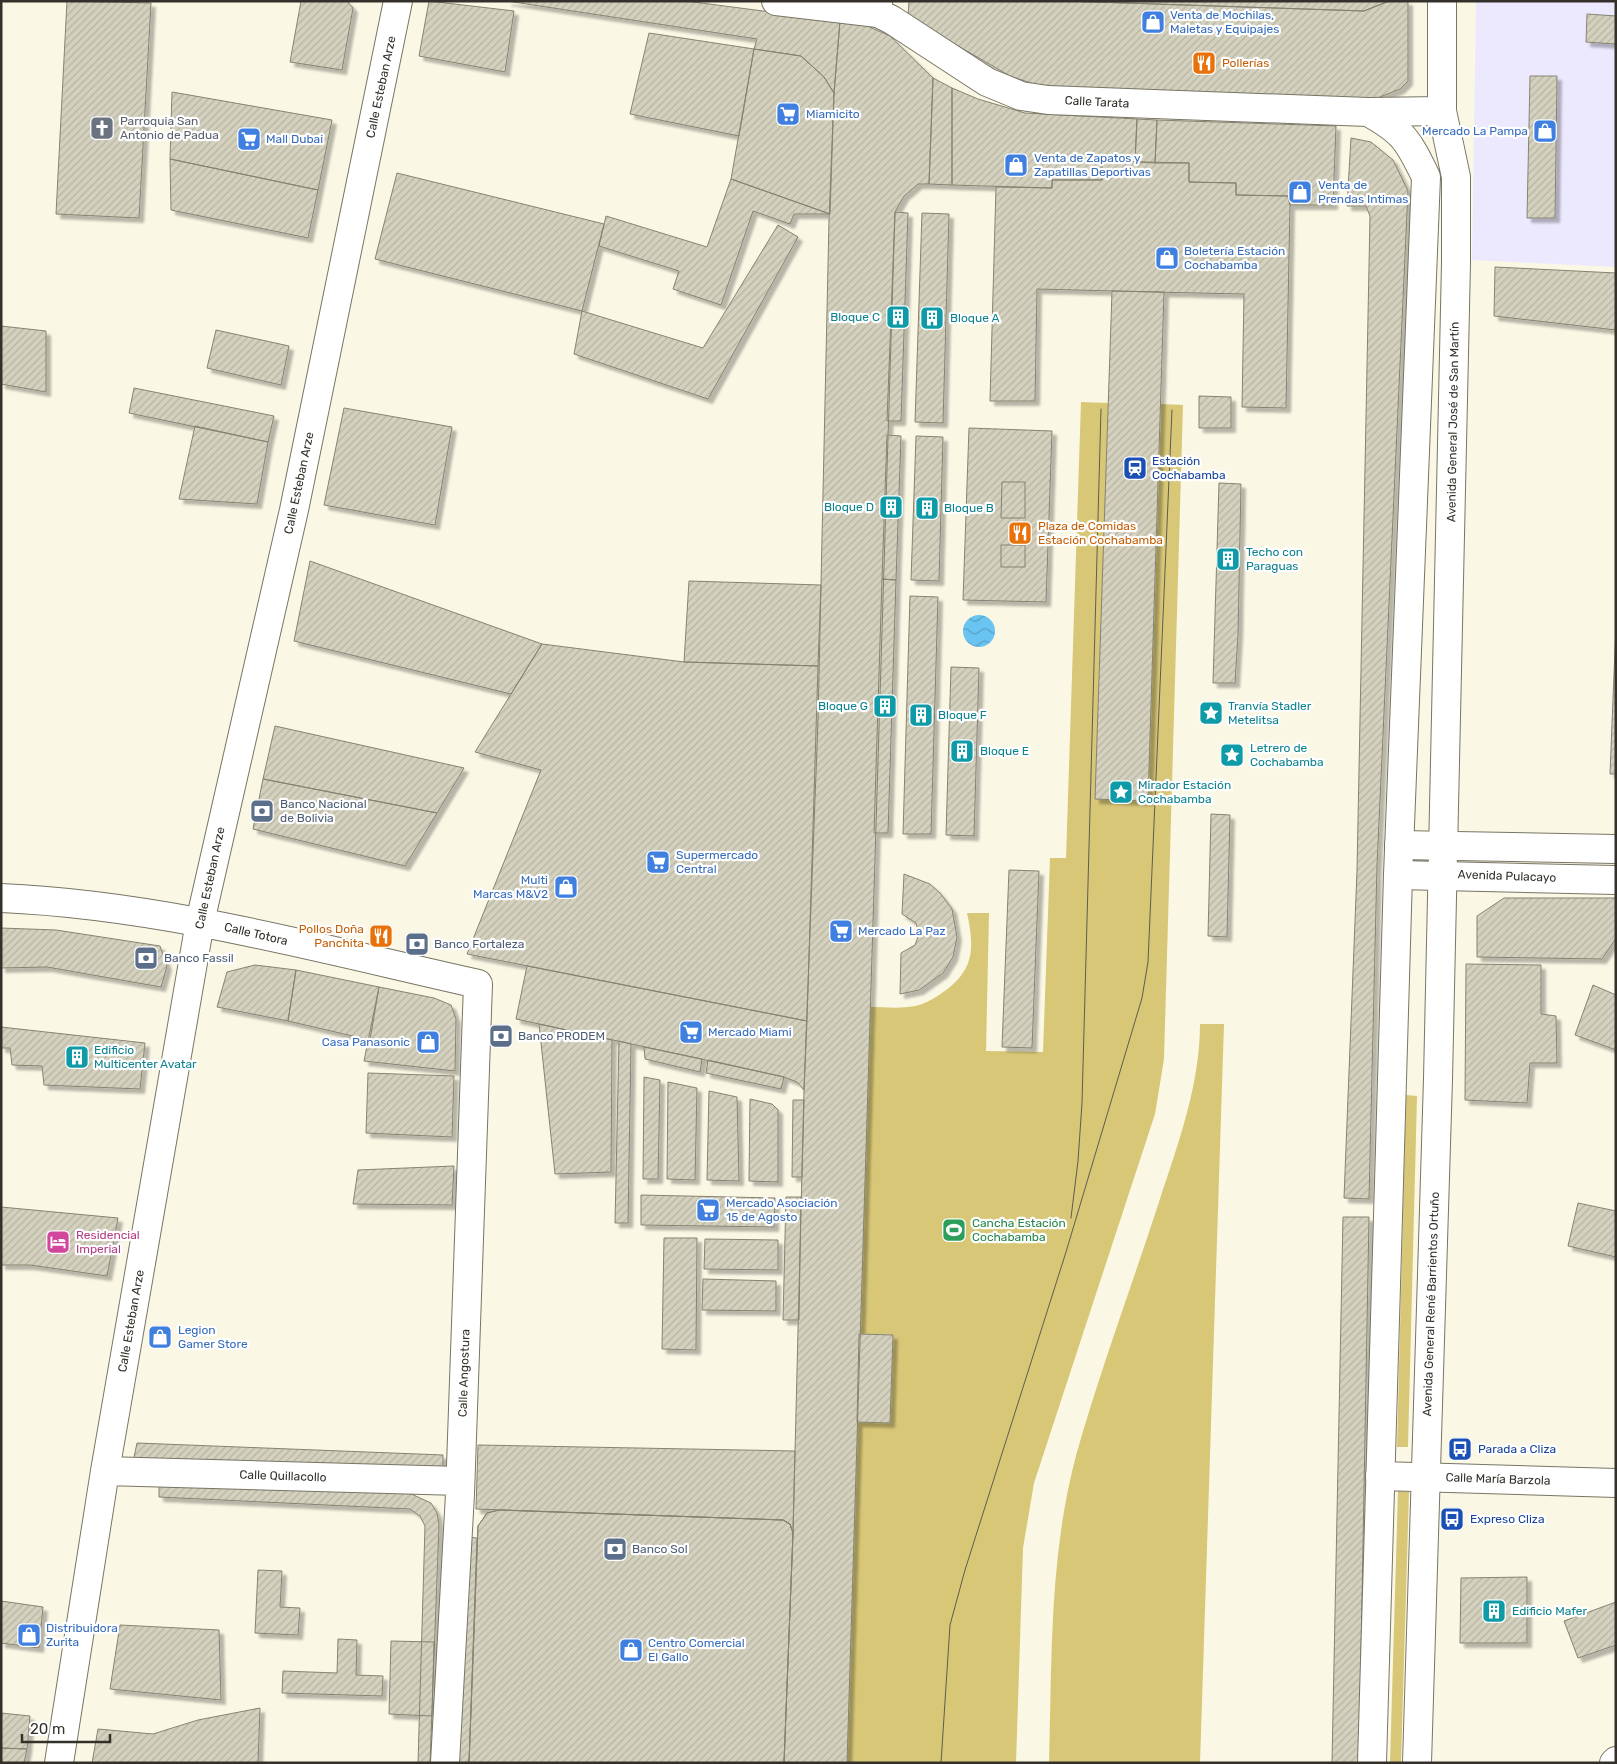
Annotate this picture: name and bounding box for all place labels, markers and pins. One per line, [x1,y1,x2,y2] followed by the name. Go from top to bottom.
[1170,8,1279,36] place label: Venta de Mochilas, Maletas y Equipajes
[1140,9,1166,35] shop icon: Venta de Mochilas, Maletas y Equipajes
[1191,50,1217,76] restaurant icon: Pollerías
[1222,56,1269,70] place label: Pollerías
[775,101,801,127] supermarket icon: Miamicito
[806,107,860,121] place label: Miamicito
[120,114,219,142] place label: Parroquia San Antonio de Padua
[89,115,115,141] church icon: Parroquia San Antonio de Padua
[1532,118,1558,144] shop icon: Mercado La Pampa
[1422,124,1528,138] place label: Mercado La Pampa
[236,126,262,152] supermarket icon: Mall Dubai
[266,132,323,146] place label: Mall Dubai
[1034,151,1151,179] place label: Venta de Zapatos y Zapatillas Deportivas
[1003,152,1029,178] shop icon: Venta de Zapatos y Zapatillas Deportivas
[1318,178,1408,206] place label: Venta de Prendas Intimas
[1287,179,1313,205] shop icon: Venta de Prendas Intimas
[1184,244,1285,272] place label: Boletería Estación Cochabamba
[1154,245,1180,271] shop icon: Boletería Estación Cochabamba
[885,304,911,330] building icon: Bloque C
[919,305,945,331] building icon: Bloque A
[830,310,880,324] place label: Bloque C
[950,311,1000,325] place label: Bloque A
[1152,454,1226,482] place label: Estación Cochabamba
[1122,455,1148,481] station icon: Estación Cochabamba
[878,494,904,520] building icon: Bloque D
[914,495,940,521] building icon: Bloque B
[824,500,874,514] place label: Bloque D
[944,501,994,515] place label: Bloque B
[1038,519,1163,547] place label: Plaza de Comidas Estación Cochabamba
[1007,520,1033,546] restaurant icon: Plaza de Comidas Estación Cochabamba
[1246,545,1303,573] place label: Techo con Paraguas
[1215,546,1241,572] building icon: Techo con Paraguas
[872,693,898,719] building icon: Bloque G
[818,699,868,713] place label: Bloque G
[1228,699,1312,727] place label: Tranvía Stadler Metelitsa
[1198,700,1224,726] place icon: Tranvía Stadler Metelitsa
[908,702,934,728] building icon: Bloque F
[938,708,987,722] place label: Bloque F
[949,738,975,764] building icon: Bloque E
[1250,741,1324,769] place label: Letrero de Cochabamba
[1219,742,1245,768] place icon: Letrero de Cochabamba
[980,744,1029,758] place label: Bloque E
[1138,778,1231,806] place label: Mirador Estación Cochabamba
[1108,779,1134,805] place icon: Mirador Estación Cochabamba
[280,797,367,825] place label: Banco Nacional de Bolivia
[249,798,275,824] bank icon: Banco Nacional de Bolivia
[676,848,758,876] place label: Supermercado Central
[645,849,671,875] supermarket icon: Supermercado Central
[473,873,548,901] place label: Multi Marcas M&V2
[553,874,579,900] shop icon: Multi Marcas M&V2
[828,918,854,944] supermarket icon: Mercado La Paz
[299,922,364,950] place label: Pollos Doña Panchita
[368,923,394,949] restaurant icon: Pollos Doña Panchita
[858,924,946,938] place label: Mercado La Paz
[404,931,430,957] bank icon: Banco Fortaleza
[434,937,524,951] place label: Banco Fortaleza
[133,945,159,971] bank icon: Banco Fassil
[164,951,234,965] place label: Banco Fassil
[678,1019,704,1045] supermarket icon: Mercado Miami
[488,1023,514,1049] bank icon: Banco PRODEM
[708,1025,792,1039] place label: Mercado Miami
[415,1029,441,1055] shop icon: Casa Panasonic
[518,1029,605,1043] place label: Banco PRODEM
[322,1035,410,1049] place label: Casa Panasonic
[94,1043,197,1071] place label: Edificio Multicenter Avatar
[64,1044,90,1070] building icon: Edificio Multicenter Avatar
[726,1196,837,1224] place label: Mercado Asociación 15 de Agosto
[695,1197,721,1223] supermarket icon: Mercado Asociación 15 de Agosto
[972,1216,1066,1244] place label: Cancha Estación Cochabamba
[941,1217,967,1243] sports icon: Cancha Estación Cochabamba
[76,1228,140,1256] place label: Residencial Imperial
[45,1229,71,1255] hotel icon: Residencial Imperial
[178,1323,248,1351] place label: Legion Gamer Store
[147,1324,173,1350] shop icon: Legion Gamer Store
[1447,1436,1473,1462] bus stop icon: Parada a Cliza
[1478,1442,1556,1456] place label: Parada a Cliza
[1439,1506,1465,1532] bus stop icon: Expreso Cliza
[1470,1512,1545,1526] place label: Expreso Cliza
[602,1536,628,1562] bank icon: Banco Sol
[632,1542,688,1556] place label: Banco Sol
[1481,1598,1507,1624] building icon: Edificio Mafer
[1512,1604,1588,1618] place label: Edificio Mafer
[46,1621,118,1649] place label: Distribuidora Zurita
[16,1622,42,1648] shop icon: Distribuidora Zurita
[648,1636,745,1664] place label: Centro Comercial El Gallo
[618,1637,644,1663] shop icon: Centro Comercial El Gallo

